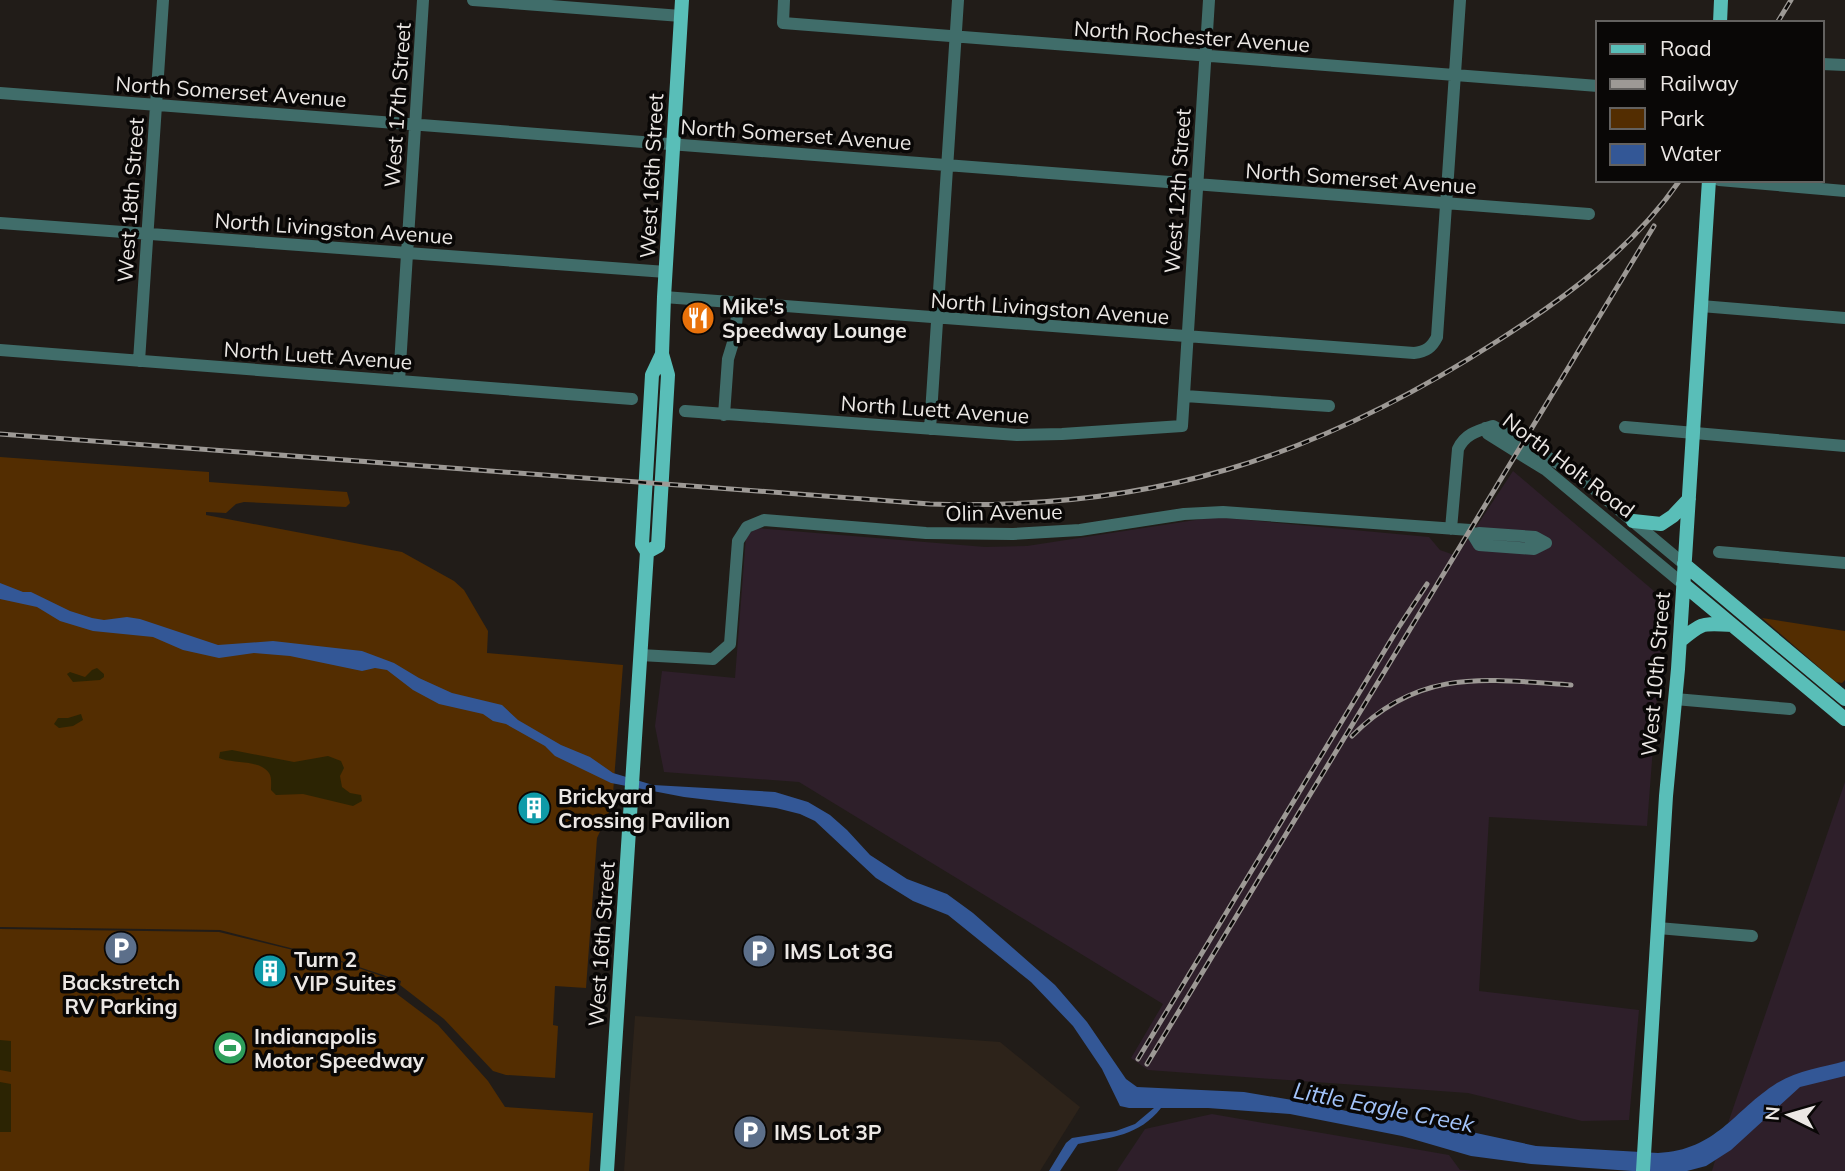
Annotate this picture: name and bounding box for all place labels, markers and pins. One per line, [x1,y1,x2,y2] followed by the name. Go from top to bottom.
[722,293,907,343] place label: Mike's Speedway Lounge
[679,299,717,337] restaurant icon: Mike's Speedway Lounge
[558,783,730,833] place label: Brickyard Crossing Pavilion
[515,789,553,827] building icon: Brickyard Crossing Pavilion
[102,929,140,967] parking icon: Backstretch RV Parking
[740,932,778,970] parking icon: IMS Lot 3G
[784,938,893,964] place label: IMS Lot 3G
[293,946,396,996] place label: Turn 2 VIP Suites
[251,952,289,990] building icon: Turn 2 VIP Suites
[62,969,180,1019] place label: Backstretch RV Parking
[254,1023,425,1073] place label: Indianapolis Motor Speedway
[211,1029,249,1067] sports icon: Indianapolis Motor Speedway
[731,1113,769,1151] parking icon: IMS Lot 3P
[774,1119,882,1145] place label: IMS Lot 3P

